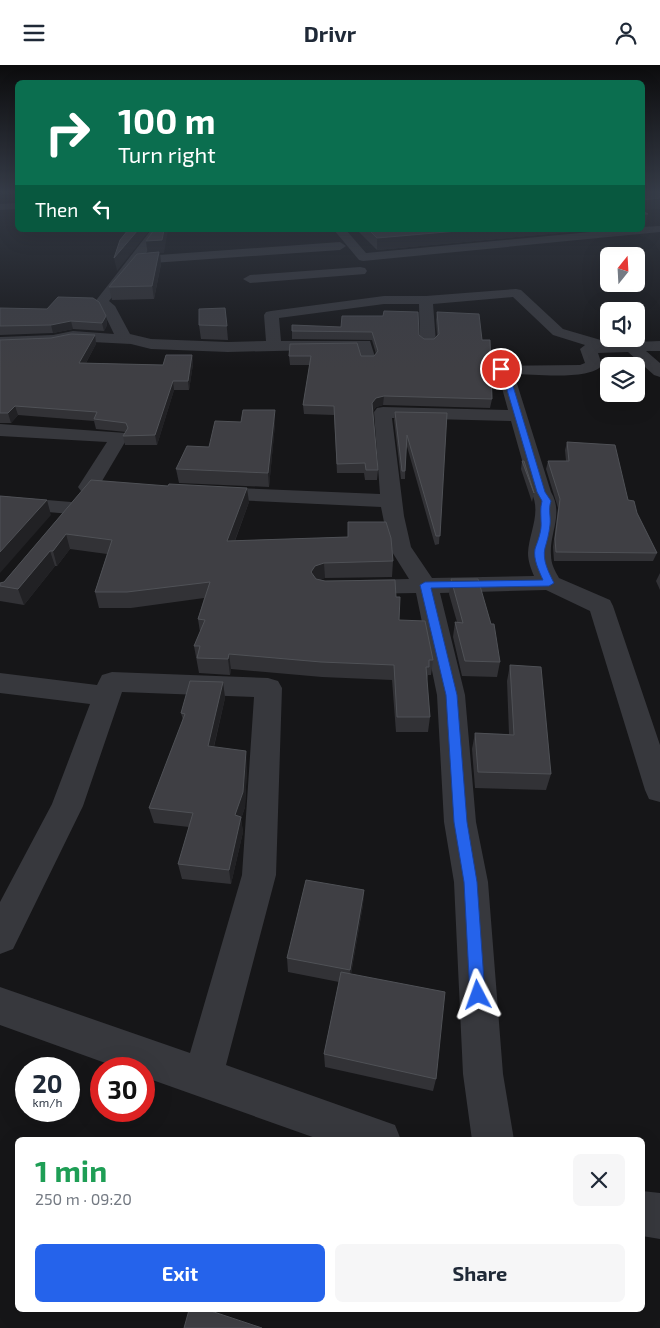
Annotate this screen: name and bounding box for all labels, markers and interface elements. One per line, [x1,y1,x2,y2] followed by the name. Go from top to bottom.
[20,19,48,47] icon: menu
[612,19,640,47] icon: person
[304,20,356,46] text: Drivr
[118,99,216,141] text: 100 m
[35,100,100,165] icon: right
[118,141,216,167] text: Turn right
[88,195,116,223] icon: left
[35,198,78,221] text: Then
[600,247,645,293] north arrow
[600,247,645,402] map controls
[600,302,645,347] button: sound
[480,348,522,390] pin
[487,355,515,383] icon: arrive
[600,357,645,402] button: layers
[451,968,503,1020] position arrow
[90,1057,155,1122] speed limit sign: 30
[32,1068,63,1098] text: 20
[33,1095,62,1109] text: km/h
[35,1152,107,1188] text: 1 min
[573,1154,625,1206] button: close
[35,1189,132,1208] text: 250 m · 09:20
[35,1244,325,1302] button: Exit
[335,1244,625,1302] button: Share

